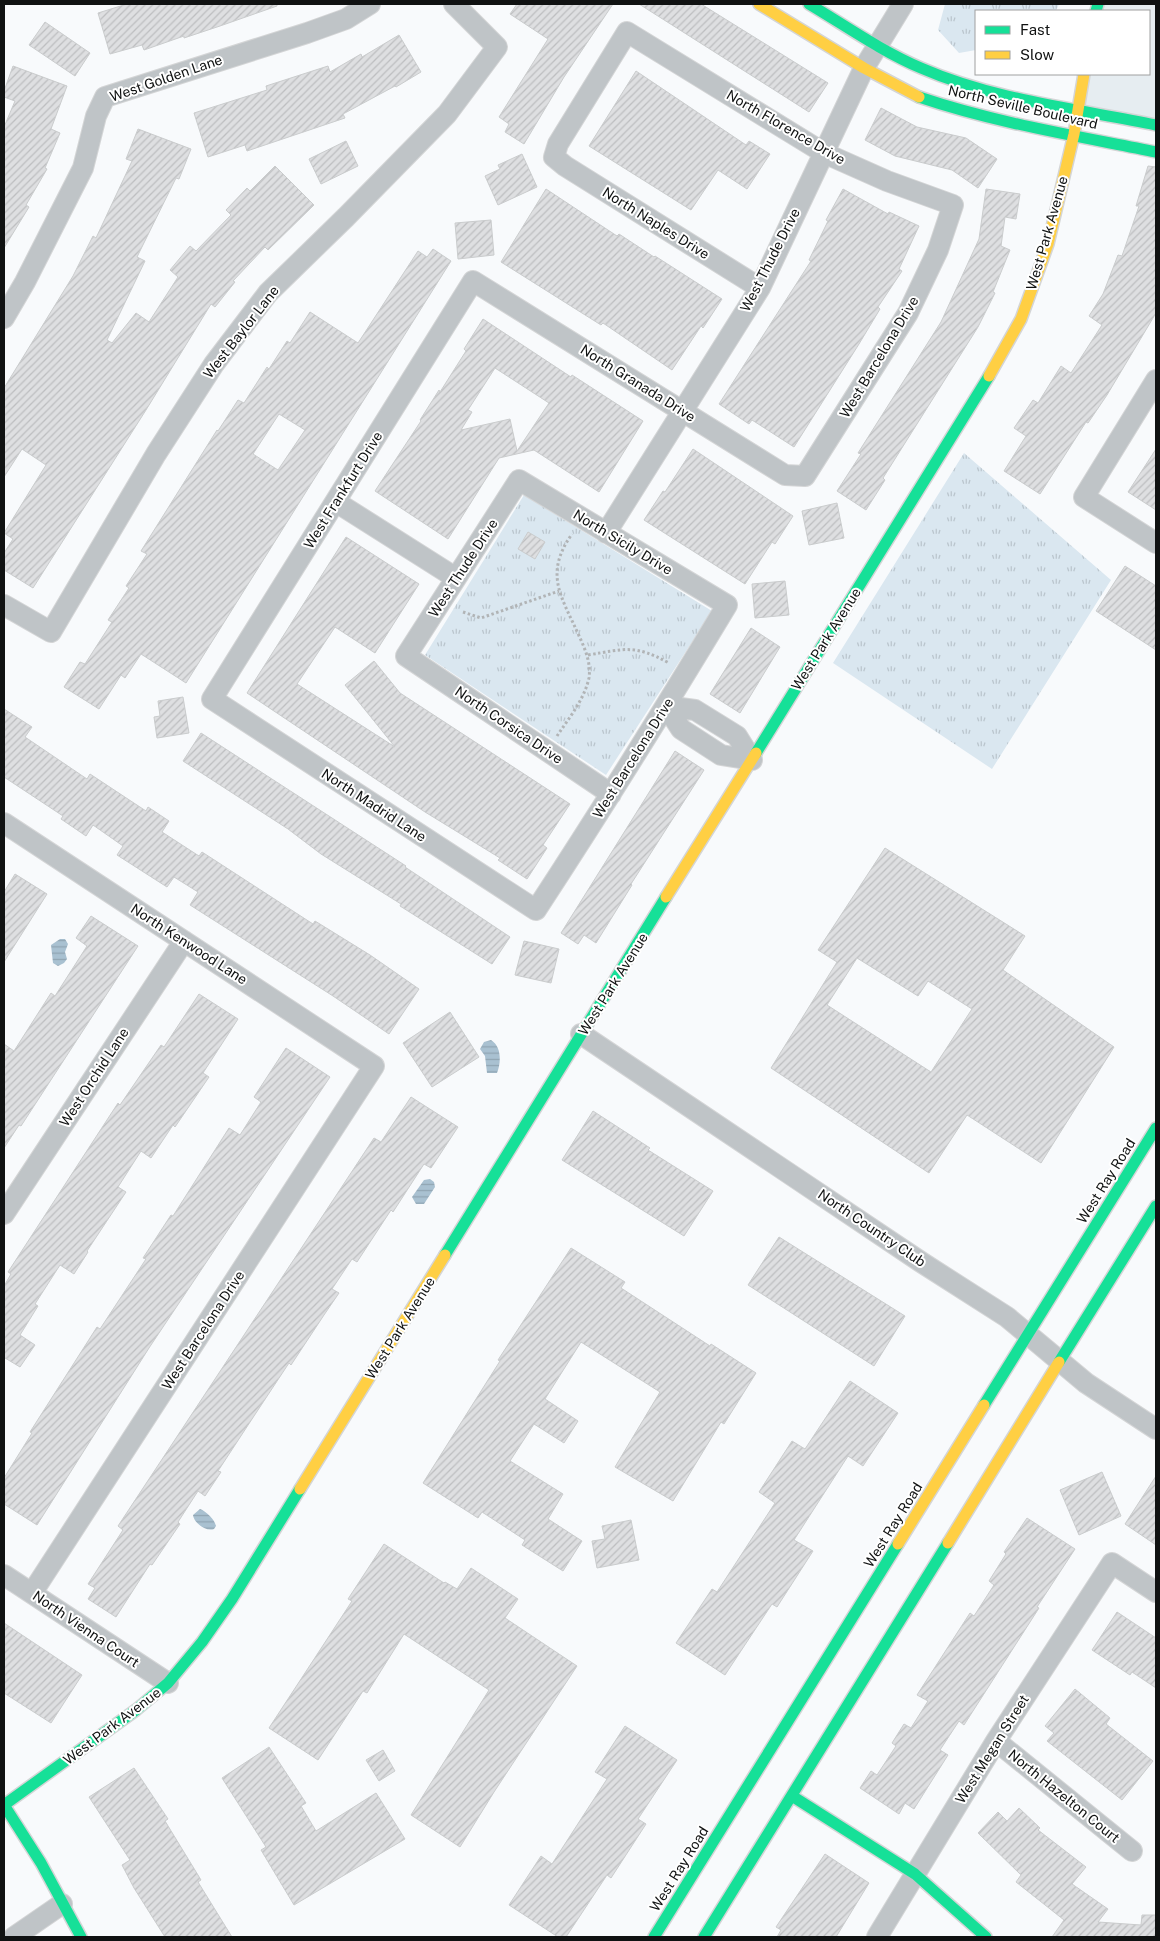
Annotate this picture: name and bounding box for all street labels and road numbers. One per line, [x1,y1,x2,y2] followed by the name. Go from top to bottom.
[108,51,224,105] street label: West Golden Lane
[947,82,1099,132] street label: North Seville Boulevard
[724,86,848,168] street label: North Florence Drive
[1023,174,1071,292] street label: West Park Avenue
[600,184,712,262] street label: North Naples Drive
[737,206,803,314] street label: West Thude Drive
[200,282,282,381] street label: West Baylor Lane
[836,293,922,421] street label: West Barcelona Drive
[578,341,699,425] street label: North Granada Drive
[300,428,386,552] street label: West Frankfurt Drive
[571,506,676,578] street label: North Sicily Drive
[425,516,501,620] street label: West Thude Drive
[788,585,864,693] street label: West Park Avenue
[452,683,566,767] street label: North Corsica Drive
[589,695,677,821] street label: West Barcelona Drive
[319,765,429,845] street label: North Madrid Lane
[128,900,250,988] street label: North Kenwood Lane
[575,930,651,1038] street label: West Park Avenue
[56,1025,132,1129] street label: West Orchid Lane
[1073,1136,1139,1226] street label: West Ray Road
[815,1186,929,1270] street label: North Country Club
[158,1267,248,1393] street label: West Barcelona Drive
[362,1274,438,1382] street label: West Park Avenue
[860,1480,926,1570] street label: West Ray Road
[30,1587,142,1671] street label: North Vienna Court
[60,1684,164,1768] street label: West Park Avenue
[952,1692,1032,1806] street label: West Megan Street
[1005,1746,1123,1846] street label: North Hazelton Court
[646,1824,712,1914] street label: West Ray Road

